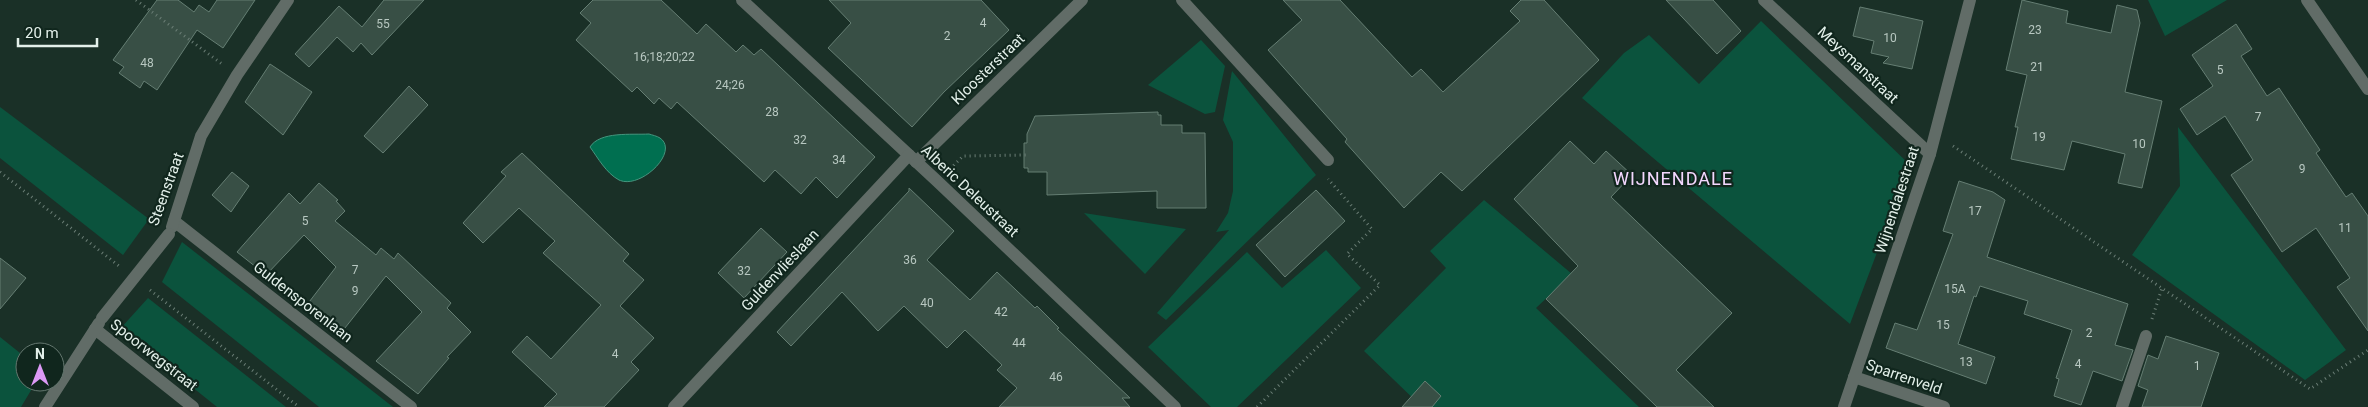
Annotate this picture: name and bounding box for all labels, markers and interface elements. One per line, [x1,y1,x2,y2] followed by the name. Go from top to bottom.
[18,15,96,47] scale bar
[980,16,987,30] house number: 4
[376,17,390,31] house number: 55
[1814,23,1902,107] street label: Meysmanstraat
[2028,23,2042,37] house number: 23
[25,24,59,42] text: 20 m
[944,29,951,43] house number: 2
[948,30,1028,108] street label: Kloosterstraat
[1883,31,1897,45] house number: 10
[633,50,695,64] house number: 16;18;20;22
[140,56,154,70] house number: 48
[2030,60,2044,74] house number: 21
[2217,63,2224,77] house number: 5
[715,78,745,92] house number: 24;26
[765,105,779,119] house number: 28
[2255,110,2262,124] house number: 7
[2032,130,2046,144] house number: 19
[793,133,807,147] house number: 32
[2132,137,2146,151] house number: 10
[918,141,1022,241] street label: Alberic Deleustraat
[1871,144,1923,256] street label: Wijnendalestraat
[144,150,188,228] street label: Steenstraat
[832,153,846,167] house number: 34
[2299,162,2305,176] house number: 9
[1613,168,1733,189] district label: WIJNENDALE
[1968,204,1982,218] house number: 17
[302,214,309,228] house number: 5
[2338,221,2352,235] house number: 11
[737,225,823,315] street label: Guldenvlieslaan
[903,253,917,267] house number: 36
[250,258,356,346] street label: Guldensporenlaan
[352,263,359,277] house number: 7
[737,264,751,278] house number: 32
[1944,282,1966,296] house number: 15A
[352,284,358,298] house number: 9
[920,296,934,310] house number: 40
[994,305,1008,319] house number: 42
[107,315,201,395] street label: Spoorwegstraat
[1936,318,1950,332] house number: 15
[2086,326,2093,340] house number: 2
[1012,336,1026,350] house number: 44
[15,342,65,392] north arrow
[35,346,45,362] text: N
[612,347,619,361] house number: 4
[1959,355,1973,369] house number: 13
[1864,356,1944,398] street label: Sparrenveld
[2075,357,2082,371] house number: 4
[2194,359,2200,373] house number: 1
[1049,370,1063,384] house number: 46

